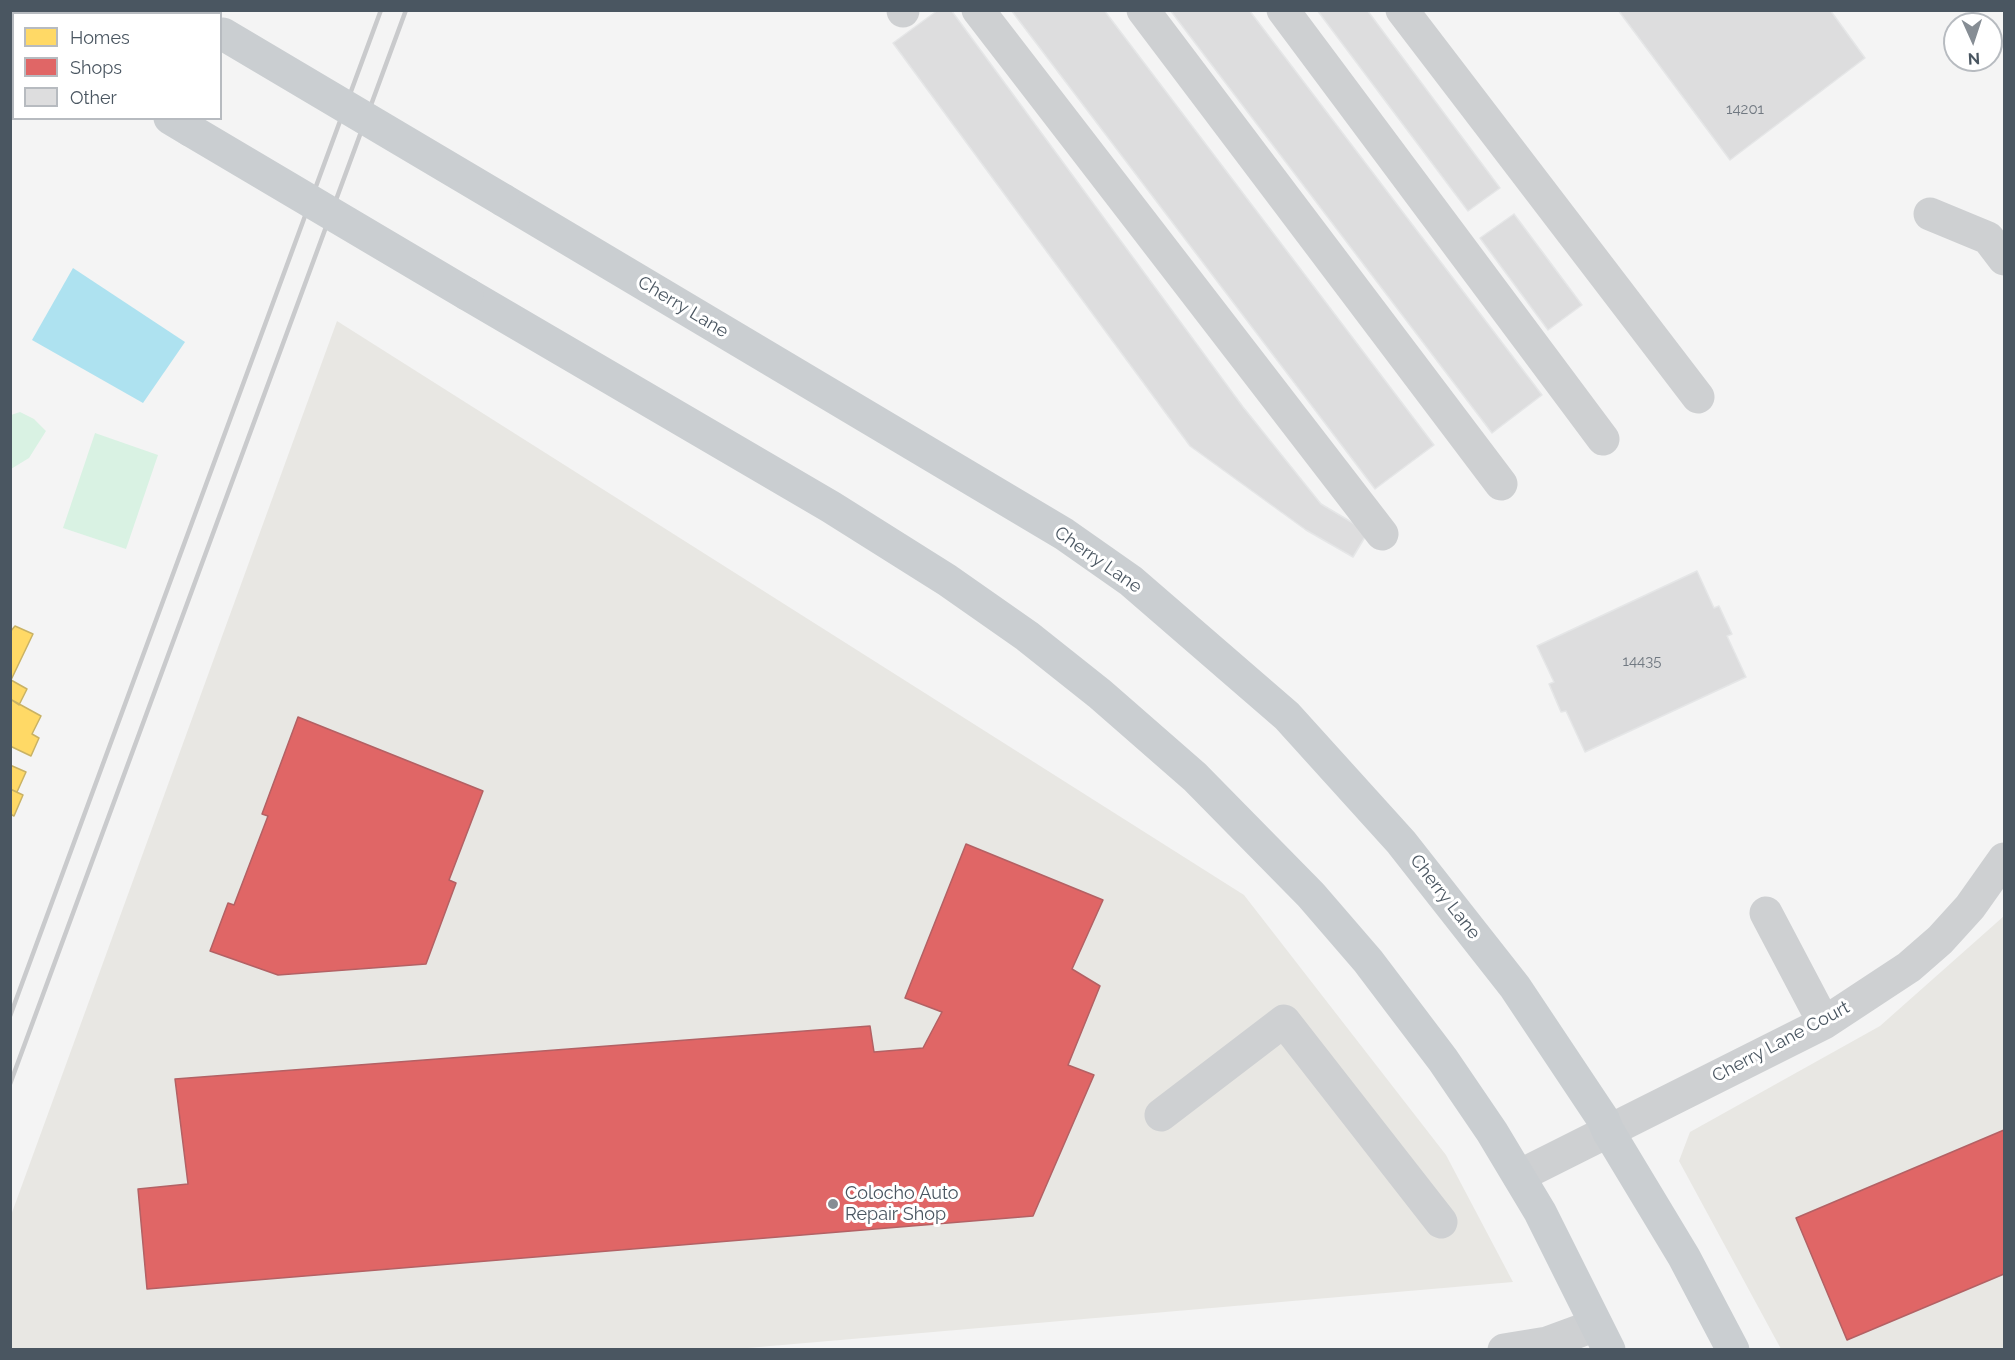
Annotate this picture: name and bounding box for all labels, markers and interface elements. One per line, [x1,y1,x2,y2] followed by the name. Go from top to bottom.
[12,12,222,120] legend
[1943,12,2003,72] north arrow
[70,27,130,48] text: Homes
[1967,49,1980,68] text: N
[70,57,122,78] text: Shops
[70,87,117,108] text: Other
[1726,100,1764,118] house number: 14201
[634,272,732,342] street label: Cherry Lane
[1050,522,1146,598] street label: Cherry Lane
[1623,652,1661,670] house number: 14435
[1405,850,1485,944] street label: Cherry Lane
[1709,997,1853,1087] street label: Cherry Lane Court
[845,1183,959,1226] place label: Colocho Auto Repair Shop
[826,1197,840,1211] marker: Colocho Auto Repair Shop

